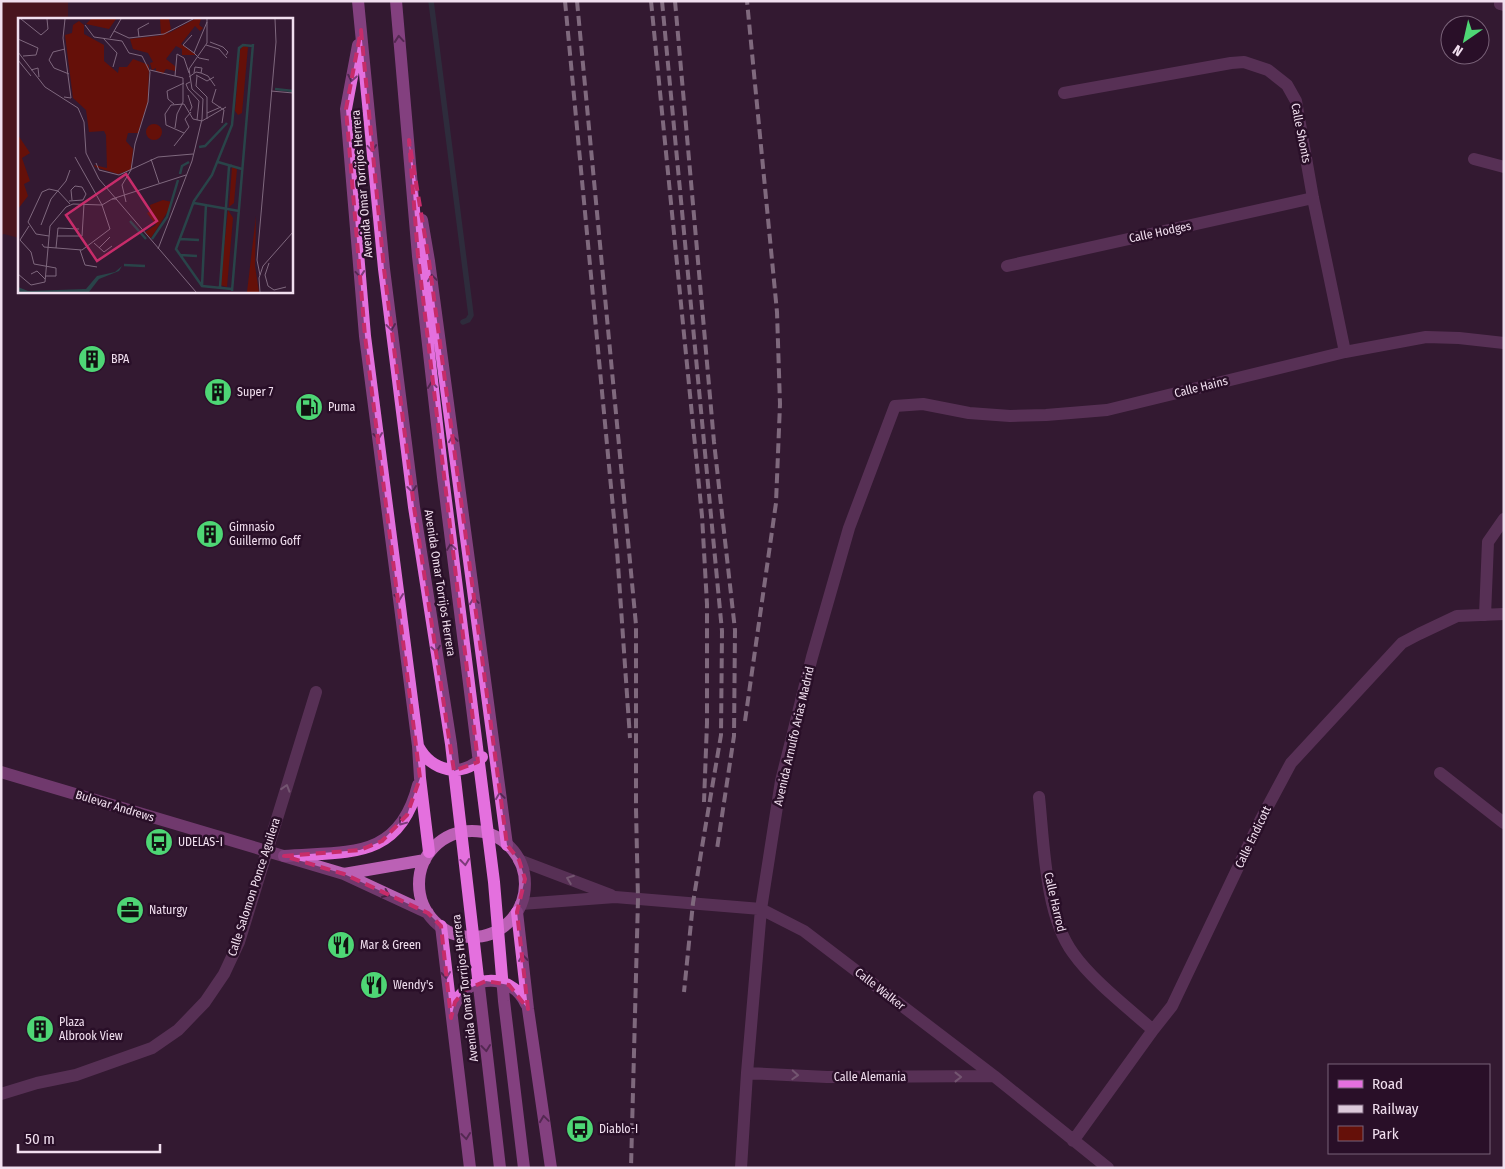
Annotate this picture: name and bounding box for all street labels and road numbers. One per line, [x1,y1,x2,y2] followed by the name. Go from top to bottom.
[1288,102,1314,164] street label: Calle Shonts
[349,109,375,259] street label: Avenida Omar Torrijos Herrera
[1128,219,1192,245] street label: Calle Hodges
[1173,374,1229,400] street label: Calle Hains
[421,509,459,658] street label: Avenida Omar Torrijos Herrera
[771,665,817,807] street label: Avenida Arnulfo Arias Madrid
[74,787,156,825] street label: Bulevar Andrews
[1232,804,1274,870] street label: Calle Endicott
[225,816,283,958] street label: Calle Salomon Ponce Aguilera
[1041,871,1069,933] street label: Calle Harrod
[449,913,481,1063] street label: Avenida Omar Torrijos Herrera
[852,965,909,1013] street label: Calle Walker
[834,1070,906,1084] street label: Calle Alemania

